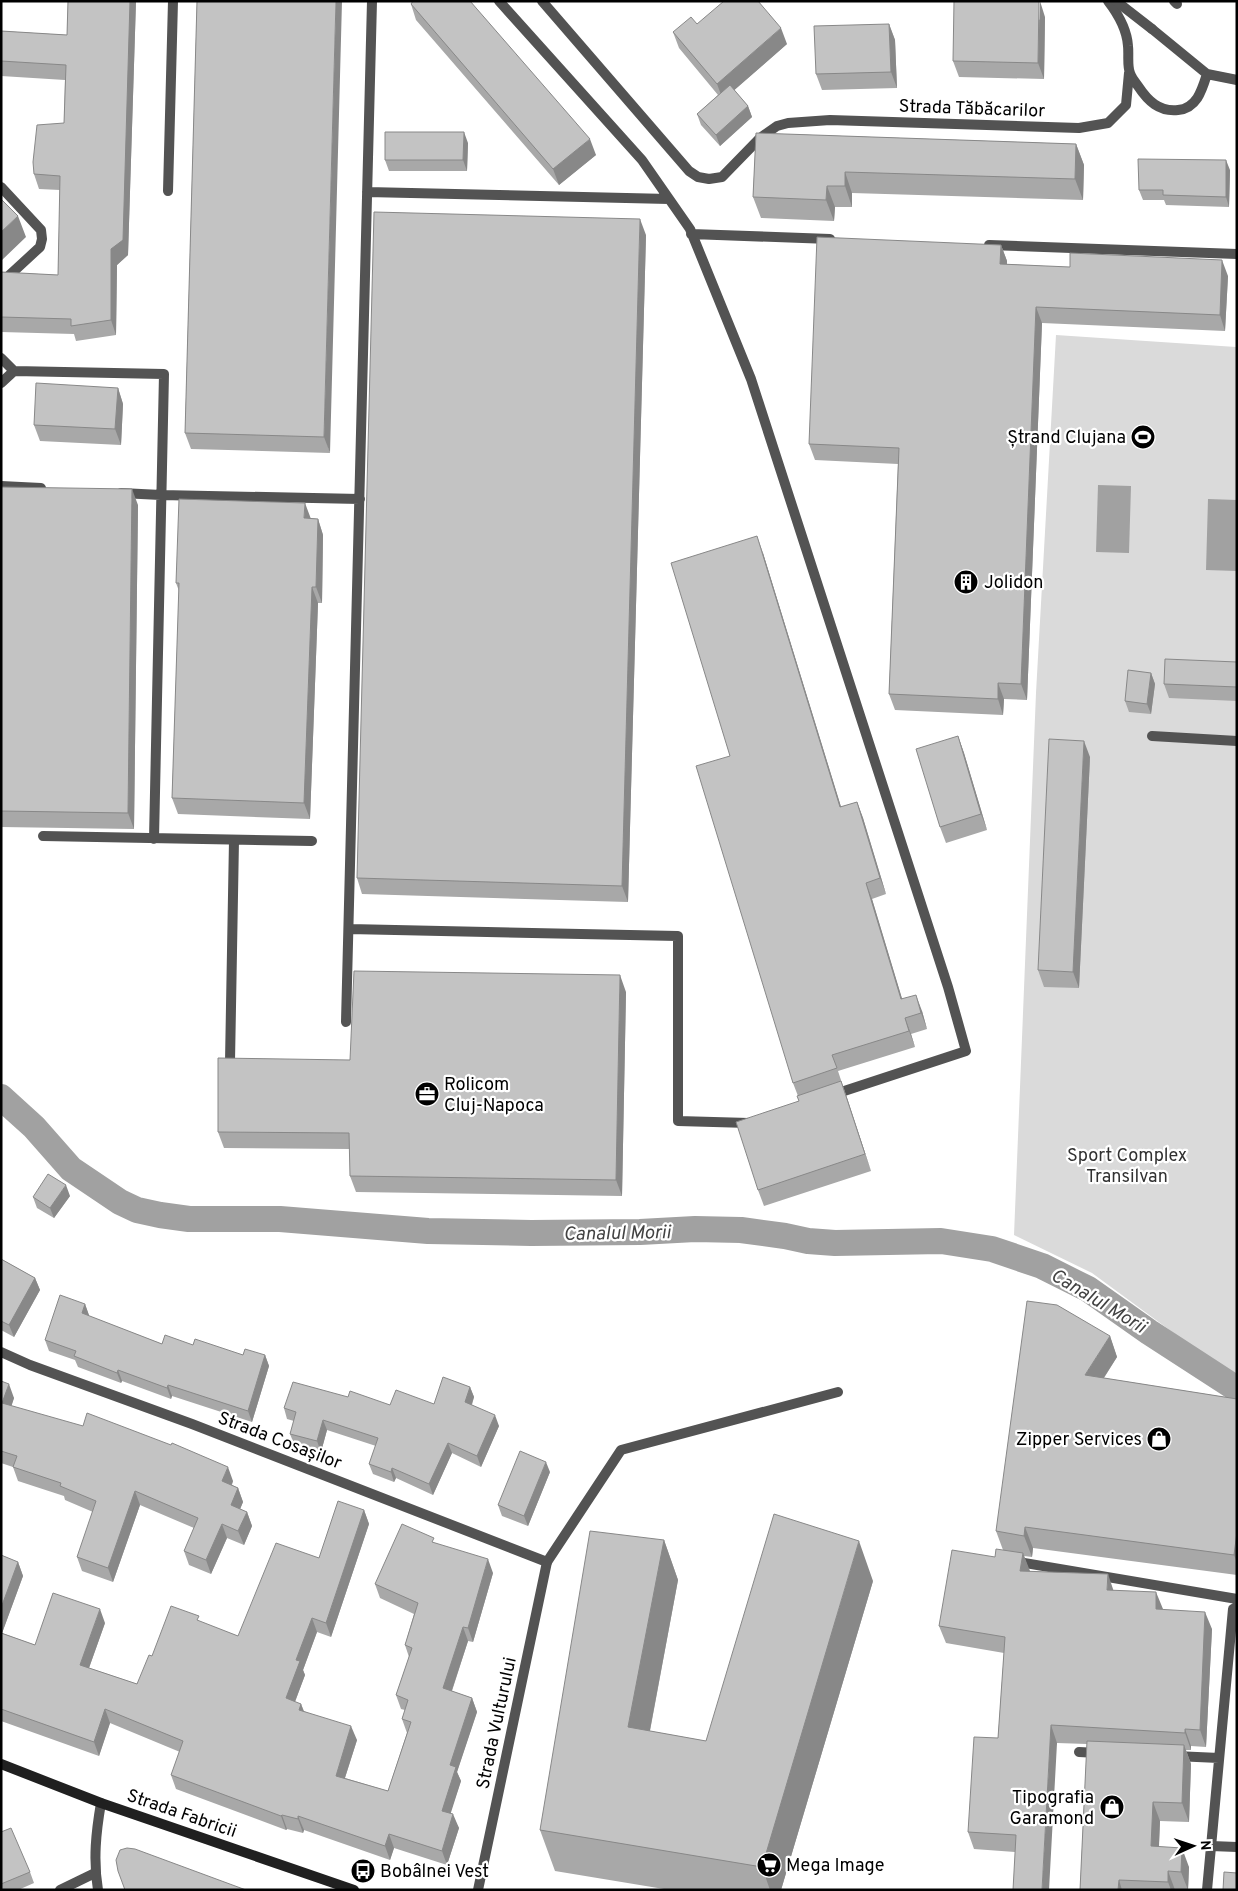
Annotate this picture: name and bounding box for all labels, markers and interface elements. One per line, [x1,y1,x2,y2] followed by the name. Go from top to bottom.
[898,95,1046,124] street label: Strada Tăbăcarilor
[1130,424,1156,450] sports icon: Ștrand Clujana
[1007,427,1126,450] place label: Ștrand Clujana
[953,569,979,595] building icon: Jolidon
[984,572,1043,595] place label: Jolidon
[444,1074,544,1118] place label: Rolicom Cluj-Napoca
[414,1081,440,1107] office icon: Rolicom Cluj-Napoca
[1067,1145,1187,1189] park label: Sport Complex Transilvan
[563,1221,672,1247] water label: Canalul Morii
[1046,1264,1151,1340] water label: Canalul Morii
[214,1407,345,1476] street label: Strada Cosașilor
[1146,1426,1172,1452] shop icon: Zipper Services
[1016,1429,1142,1452] place label: Zipper Services
[472,1655,523,1792] street label: Strada Vulturului
[124,1785,239,1844] street label: Strada Fabricii
[1010,1787,1094,1831] place label: Tipografia Garamond
[1099,1794,1125,1820] shop icon: Tipografia Garamond
[1168,1821,1218,1871] north arrow
[1196,1840,1213,1851] text: N
[756,1852,782,1878] supermarket icon: Mega Image
[786,1855,884,1878] place label: Mega Image
[350,1858,376,1884] bus stop icon: Bobâlnei Vest
[380,1861,489,1884] place label: Bobâlnei Vest

